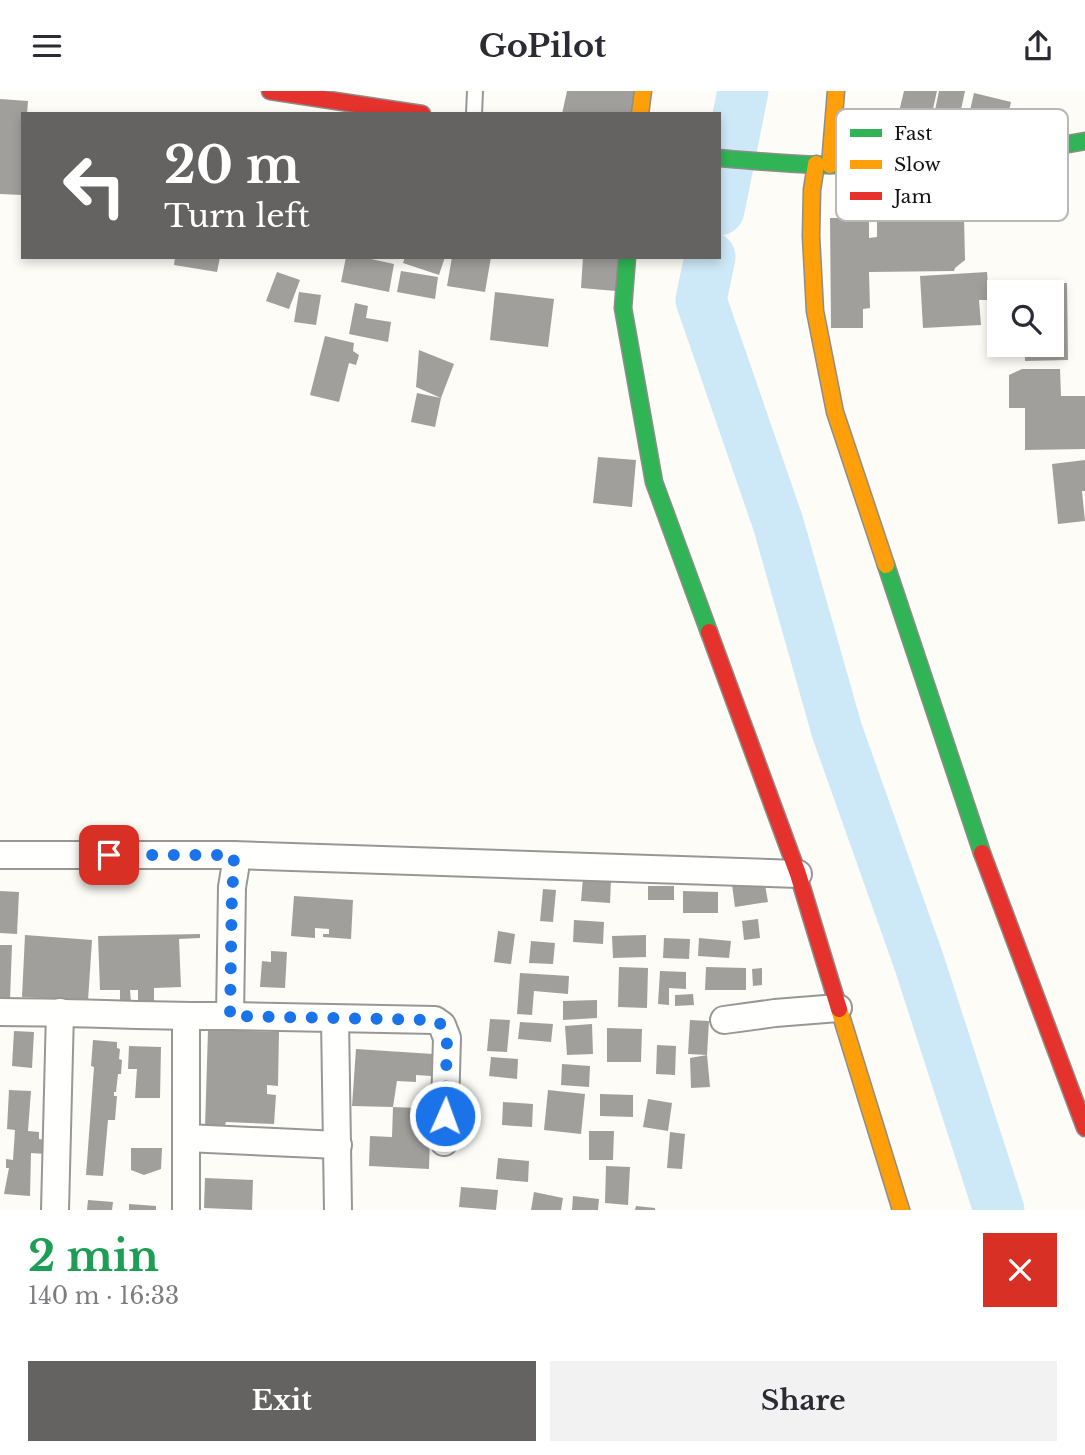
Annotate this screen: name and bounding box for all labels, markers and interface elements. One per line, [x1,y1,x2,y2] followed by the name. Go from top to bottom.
[479,26,606,66] text: GoPilot
[28,27,66,65] icon: menu
[1019,27,1057,65] icon: share
[836,109,1068,221] legend
[894,122,933,145] text: Fast
[164,135,300,196] text: 20 m
[49,140,140,231] icon: left
[894,153,941,176] text: Slow
[891,185,932,208] text: Jam
[164,196,310,236] text: Turn left
[987,280,1064,357] map controls
[987,280,1064,357] button: search
[79,825,139,885] pin
[90,836,128,874] icon: arrive
[408,1079,482,1153] position arrow
[28,1230,159,1282] text: 2 min
[983,1233,1057,1307] button: close
[28,1282,179,1310] text: 140 m · 16:33
[28,1361,536,1441] button: Exit
[550,1361,1057,1441] button: Share

